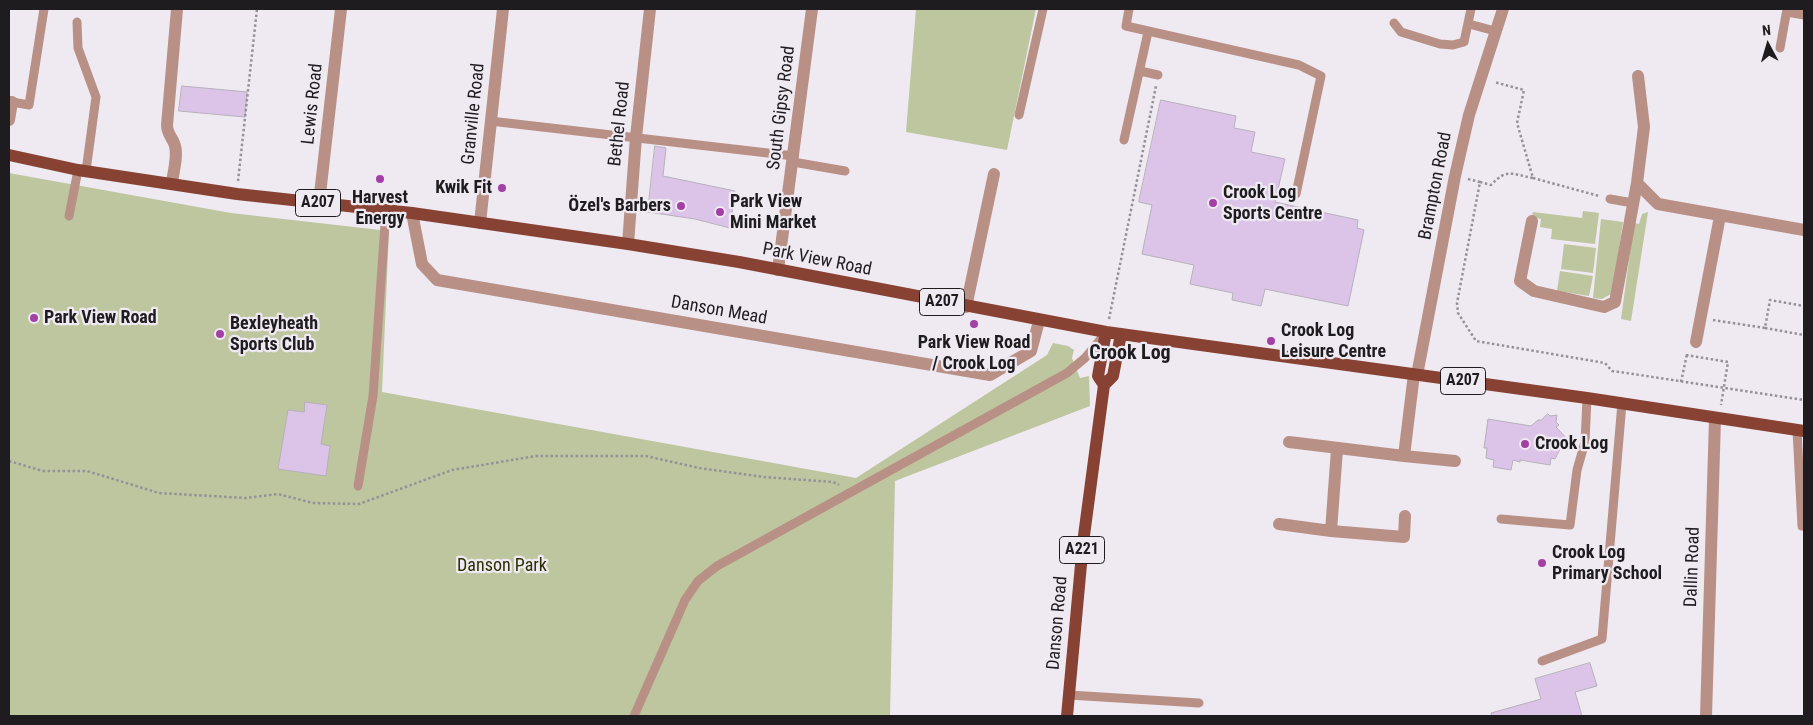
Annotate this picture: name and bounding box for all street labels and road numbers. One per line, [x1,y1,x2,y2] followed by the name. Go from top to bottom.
[764,45,800,171] street label: South Gipsy Road
[298,62,328,146] street label: Lewis Road
[458,62,490,166] street label: Granville Road
[605,81,635,167] street label: Bethel Road
[1415,130,1457,242] street label: Brampton Road
[296,190,340,217] road number: A207
[761,239,873,281] street label: Park View Road
[920,288,964,316] road number: A207
[669,292,769,330] street label: Danson Mead
[1440,368,1486,394] road number: A207
[1681,527,1705,607] street label: Dallin Road
[1060,536,1104,564] road number: A221
[1043,575,1073,671] street label: Danson Road

